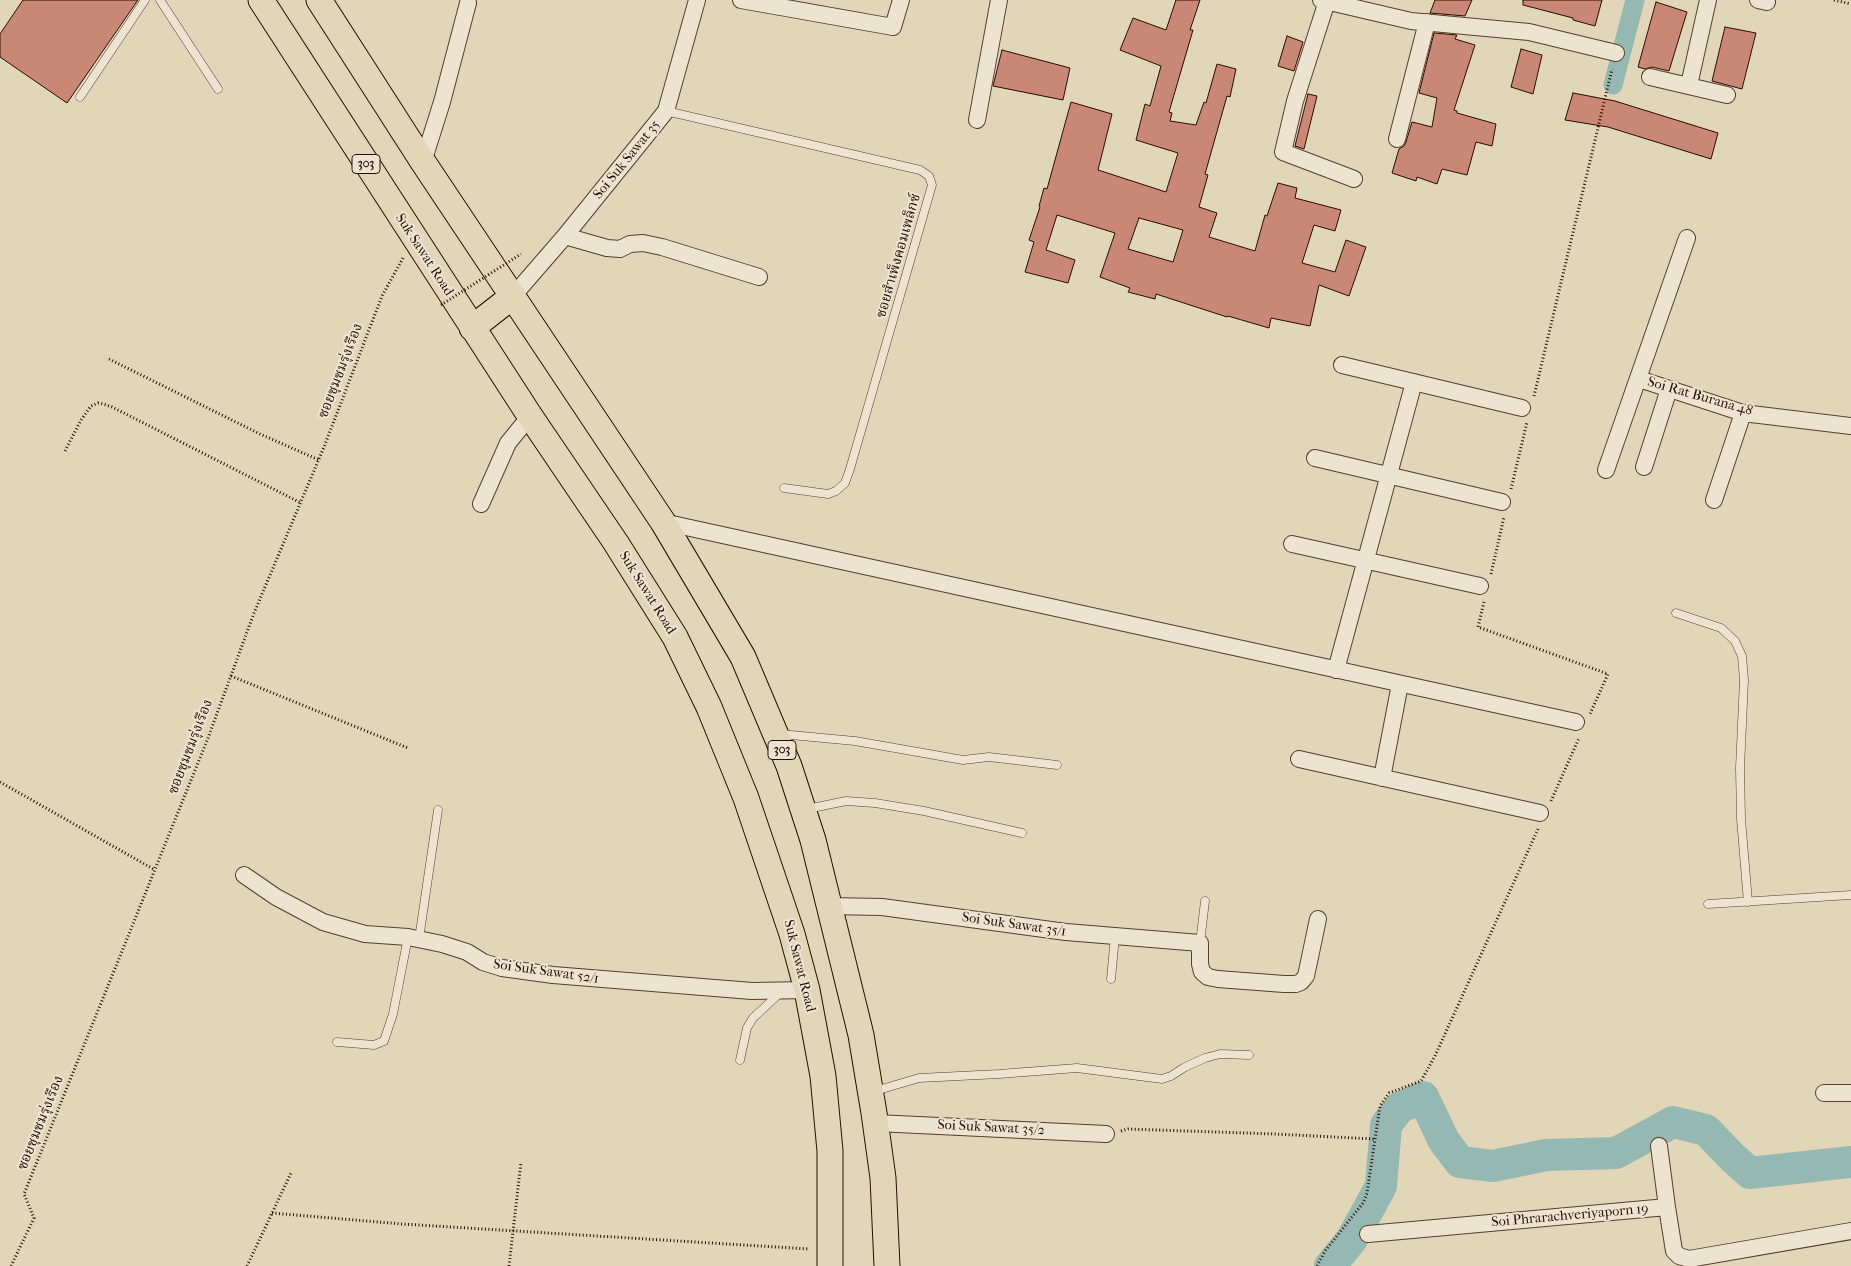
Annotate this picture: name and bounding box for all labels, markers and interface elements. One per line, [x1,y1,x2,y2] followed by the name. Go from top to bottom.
[590,117,664,203] street label: Soi Suk Sawat 35
[352,154,380,173] road number: 303
[873,192,925,320] street label: ซอยสำเพ็งคอมเพล็กซ์
[391,211,457,299] street label: Suk Sawat Road
[315,321,367,421] street label: ซอยชุมชมรุ่งเรือง
[1646,374,1754,420] street label: Soi Rat Burana 48
[615,548,679,638] street label: Suk Sawat Road
[165,697,217,797] street label: ซอยชุมชมรุ่งเรือง
[768,740,796,760] road number: 303
[961,909,1067,941] street label: Soi Suk Sawat 35/1
[779,918,819,1014] street label: Suk Sawat Road
[492,956,600,988] street label: Soi Suk Sawat 52/1
[14,1073,68,1173] street label: ซอยชุมชมรุ่งเรือง
[937,1117,1045,1139] street label: Soi Suk Sawat 35/2
[1491,1201,1649,1231] street label: Soi Phrarachveriyaporn 19

